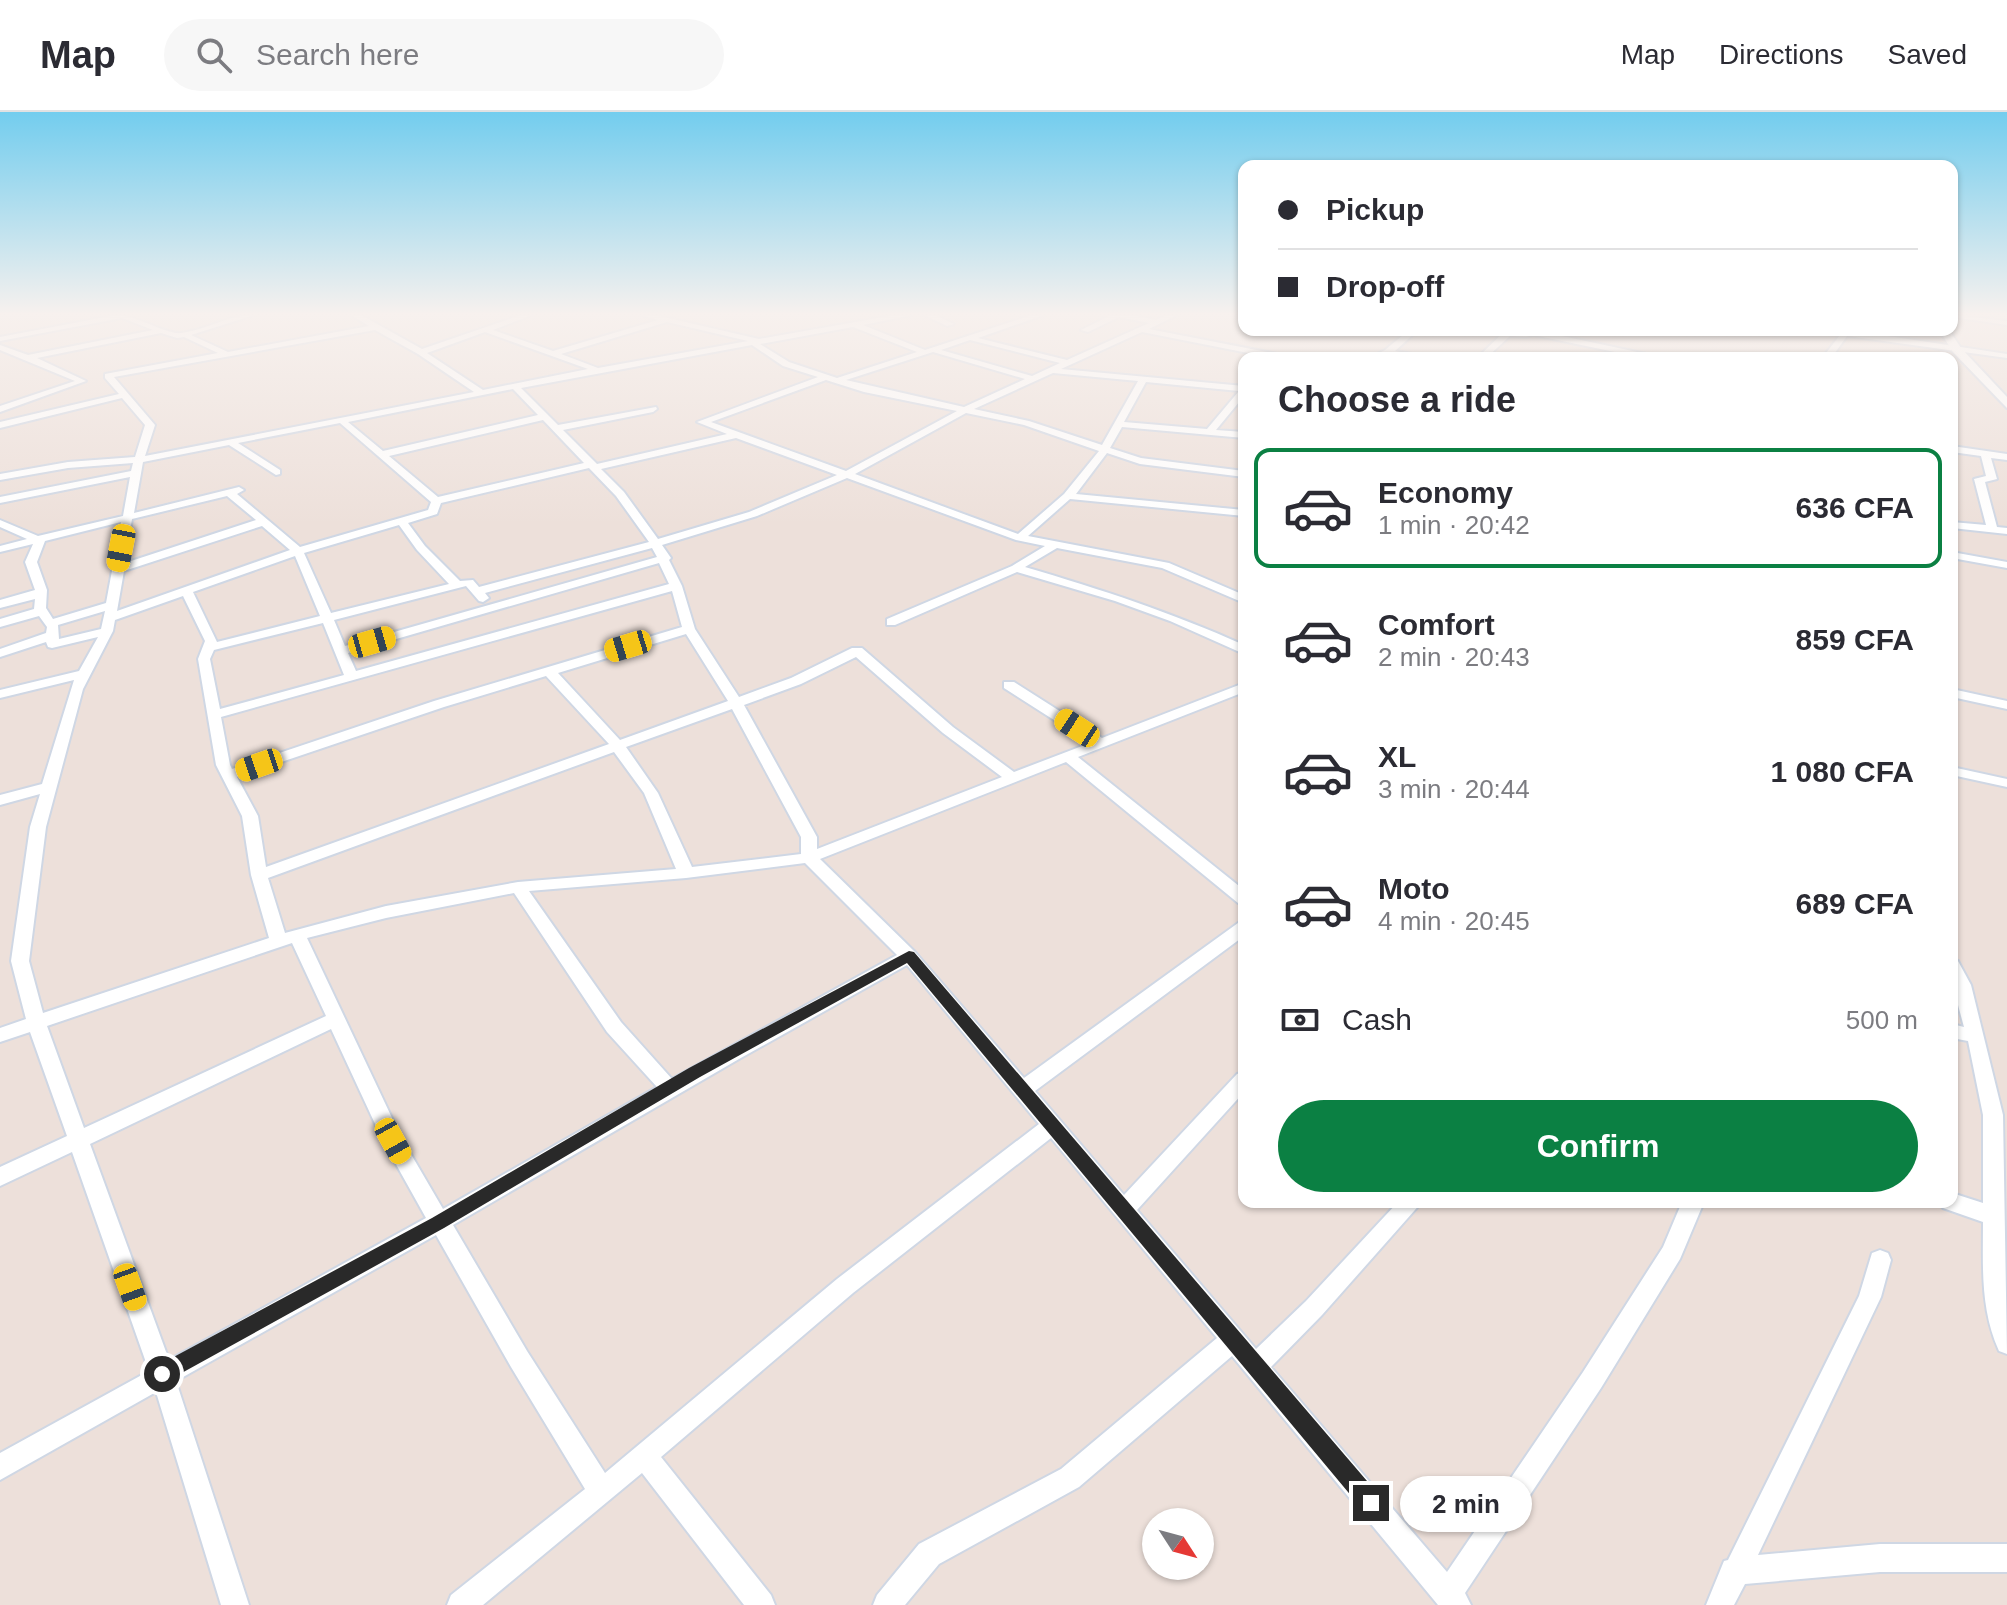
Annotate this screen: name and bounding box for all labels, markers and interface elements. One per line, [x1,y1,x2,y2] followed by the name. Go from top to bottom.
[164,19,724,91] search box
[192,33,236,77] icon: search
[40,34,116,76] text: Map
[256,38,419,71] text: Search here
[1621,39,1675,70] text: Map
[1719,39,1844,70] text: Directions
[1888,39,1967,70] text: Saved
[1326,193,1424,226] text: Pickup
[1326,270,1444,303] text: Drop-off
[1278,379,1516,420] text: Choose a ride
[1282,472,1354,544] icon: car
[1378,476,1513,509] text: Economy
[1796,491,1914,524] text: 636 CFA
[1378,510,1530,540] text: 1 min · 20:42
[105,522,137,574] car
[1282,604,1354,676] icon: car
[1378,608,1495,641] text: Comfort
[1796,623,1914,656] text: 859 CFA
[346,624,398,660] car
[602,628,654,664] car
[1378,642,1530,672] text: 2 min · 20:43
[1050,705,1104,751] car
[1282,736,1354,808] icon: car
[1378,740,1416,773] text: XL
[232,746,286,784] car
[1771,755,1914,788] text: 1 080 CFA
[1378,774,1530,804] text: 3 min · 20:44
[1282,868,1354,940] icon: car
[1378,872,1450,905] text: Moto
[1796,887,1914,920] text: 689 CFA
[1378,906,1530,936] text: 4 min · 20:45
[1278,998,1322,1042] icon: cash
[1342,1003,1412,1036] text: Cash
[1846,1005,1918,1035] text: 500 m
[1278,1100,1918,1192] button: Confirm
[371,1114,415,1168] car
[111,1260,149,1314] car
[144,1356,180,1392] route start
[1399,1475,1531,1531] callout: 2 min
[1353,1485,1389,1521] route end
[1432,1489,1500,1519] text: 2 min
[1142,1508,1214,1580] north arrow
[1142,1508,1214,1580] map controls

